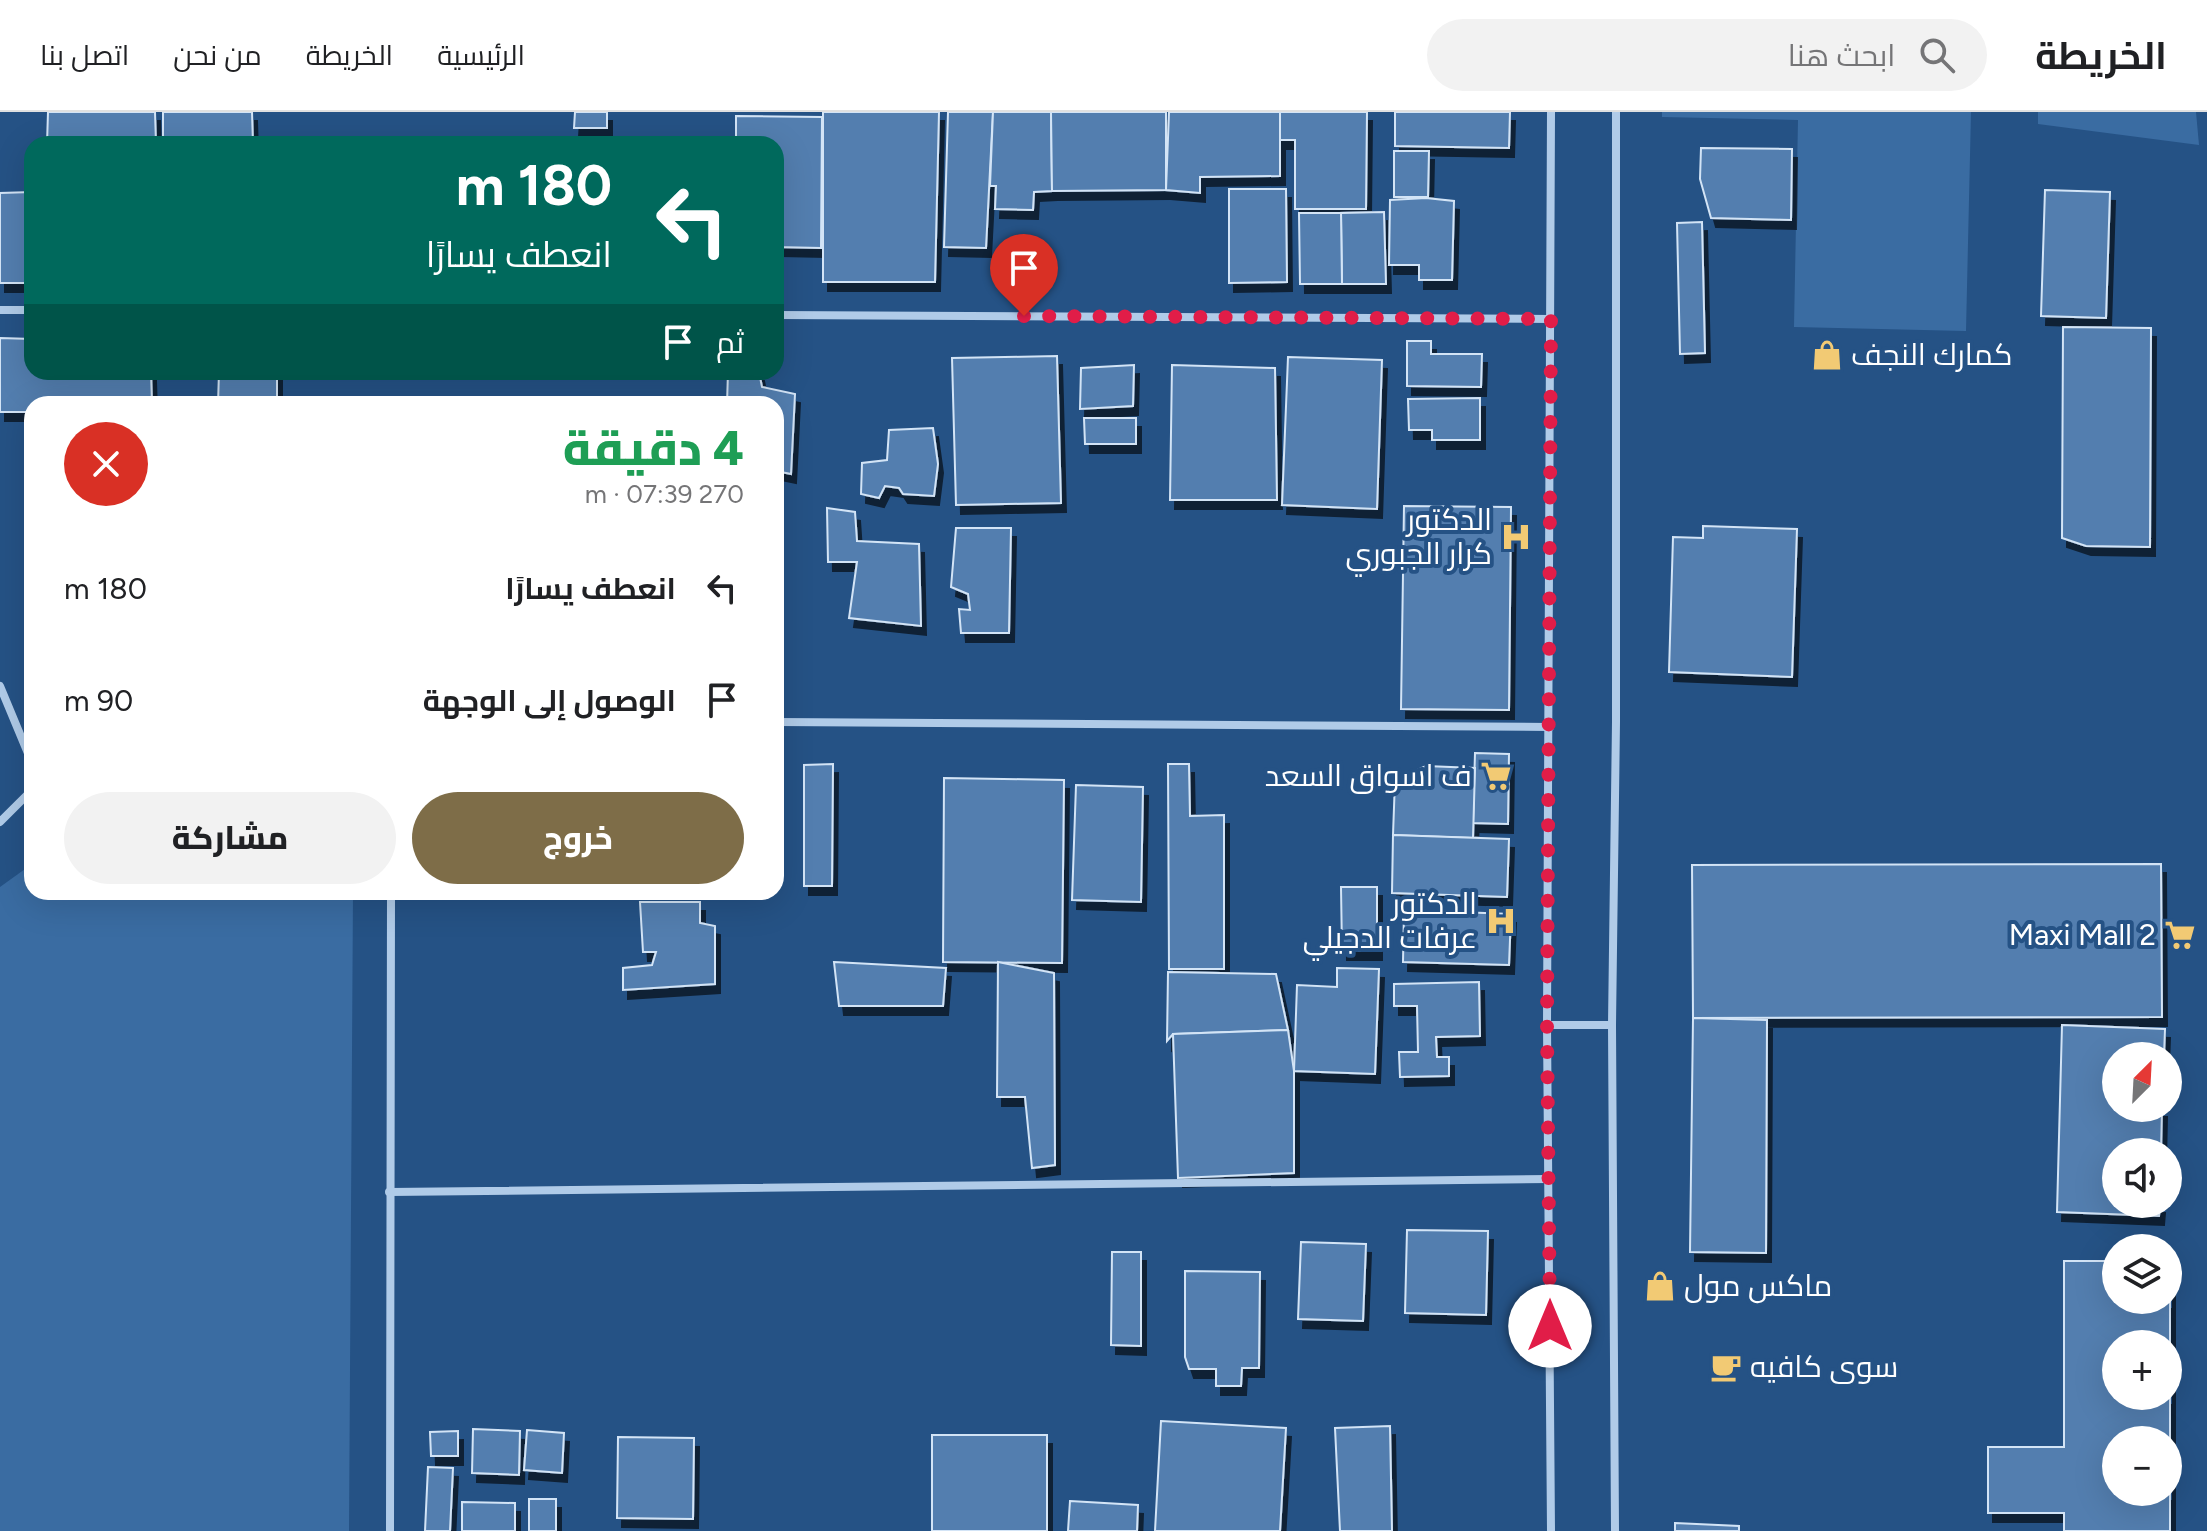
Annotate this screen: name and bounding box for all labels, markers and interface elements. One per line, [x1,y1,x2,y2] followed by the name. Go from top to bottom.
[1427,19,1987,91] search box
[1915,33,1959,77] icon: search
[2035,33,2167,79] text: الخريطة
[1788,37,1895,74] text: ابحث هنا
[40,38,129,72] text: اتصل بنا
[173,38,262,72] text: من نحن
[306,38,393,72] text: الخريطة
[437,38,525,72] text: الرئيسية
[456,152,612,219] text: 180 m
[640,168,744,272] icon: left
[426,233,612,276] text: انعطف يسارًا
[990,234,1058,316] pin
[1002,246,1046,290] icon: arrive
[656,320,700,364] icon: arrive
[716,324,744,361] text: ثم
[1851,336,2013,373] place label: كمارك النجف
[1810,338,1844,372] shop icon: كمارك النجف
[563,419,744,477] text: 4 دقيقة
[64,422,148,506] button: close
[585,478,744,510] text: 270 m · 07:39
[1346,501,1492,577] place label: الدكتور كرار الجبوري
[1499,520,1533,554] hospital icon: الدكتور كرار الجبوري
[700,566,744,610] icon: left
[64,570,147,607] text: 180 m
[505,570,676,607] text: انعطف يسارًا
[700,678,744,722] icon: arrive
[64,682,133,719] text: 90 m
[423,682,676,719] text: الوصول إلى الوجهة
[1265,757,1472,794] place label: ف اسواق السعد
[1479,759,1513,793] supermarket icon: ف اسواق السعد
[64,792,396,884] button: مشاركة
[412,792,744,884] button: خروج
[1303,885,1477,961] place label: الدكتور عرفات الدجيلي
[1484,904,1518,938] hospital icon: الدكتور عرفات الدجيلي
[2009,916,2156,953] place label: Maxi Mall 2
[2163,918,2197,952] supermarket icon: Maxi Mall 2
[2102,1042,2182,1122] north arrow
[2102,1042,2182,1506] map controls
[2102,1138,2182,1218] button: sound
[2102,1234,2182,1314] button: layers
[1684,1267,1832,1304] place label: ماكس مول
[1643,1269,1677,1303] shop icon: ماكس مول
[1508,1284,1592,1368] position arrow
[2102,1330,2182,1410] button: +
[1750,1348,1898,1385] place label: سوى كافيه
[1709,1350,1743,1384] cafe icon: سوى كافيه
[2102,1426,2182,1506] button: −

